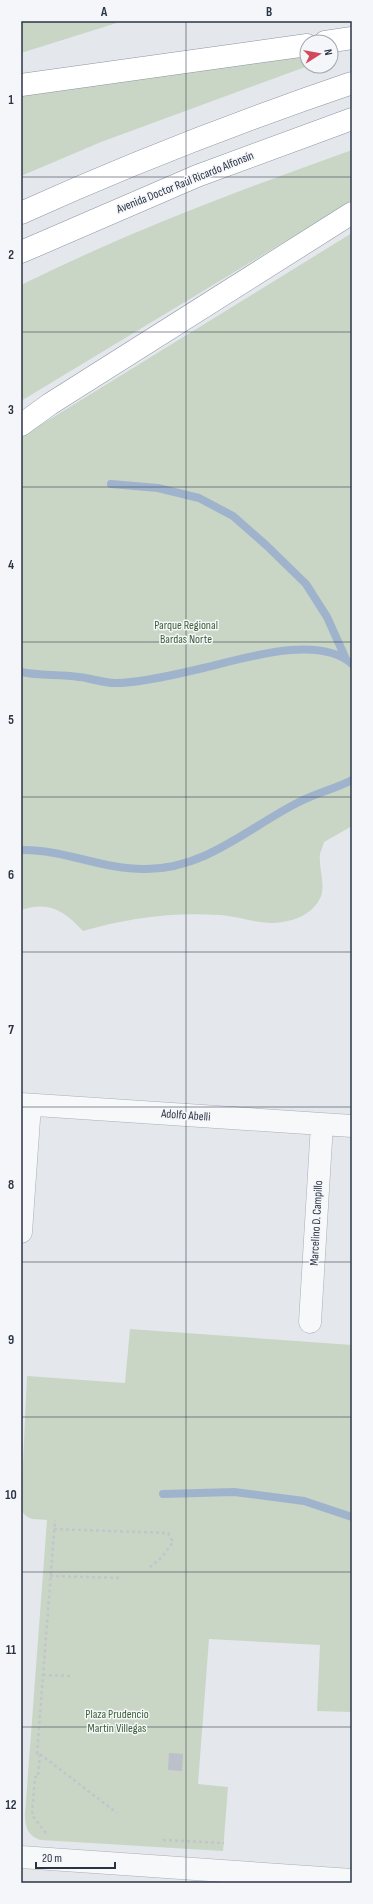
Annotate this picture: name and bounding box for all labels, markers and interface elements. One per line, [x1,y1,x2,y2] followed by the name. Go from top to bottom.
[100,4,108,20] text: A
[266,4,272,20] text: B
[299,34,339,74] north arrow
[321,48,335,56] text: N
[8,92,14,108] text: 1
[113,148,256,217] street label: Avenida Doctor Raúl Ricardo Alfonsín
[8,247,14,263] text: 2
[8,402,14,418] text: 3
[8,557,14,573] text: 4
[154,618,218,647] park label: Parque Regional Bardas Norte
[8,712,14,728] text: 5
[8,867,14,883] text: 6
[8,1022,14,1038] text: 7
[160,1106,211,1125] street label: Adolfo Abelli
[8,1177,14,1193] text: 8
[307,1180,326,1266] street label: Marcelino D. Campillo
[8,1332,14,1348] text: 9
[5,1487,17,1503] text: 10
[6,1642,16,1658] text: 11
[85,1707,149,1736] park label: Plaza Prudencio Martín Villegas
[6,1797,17,1813] text: 12
[36,1844,115,1870] scale bar
[42,1851,62,1866] text: 20 m

